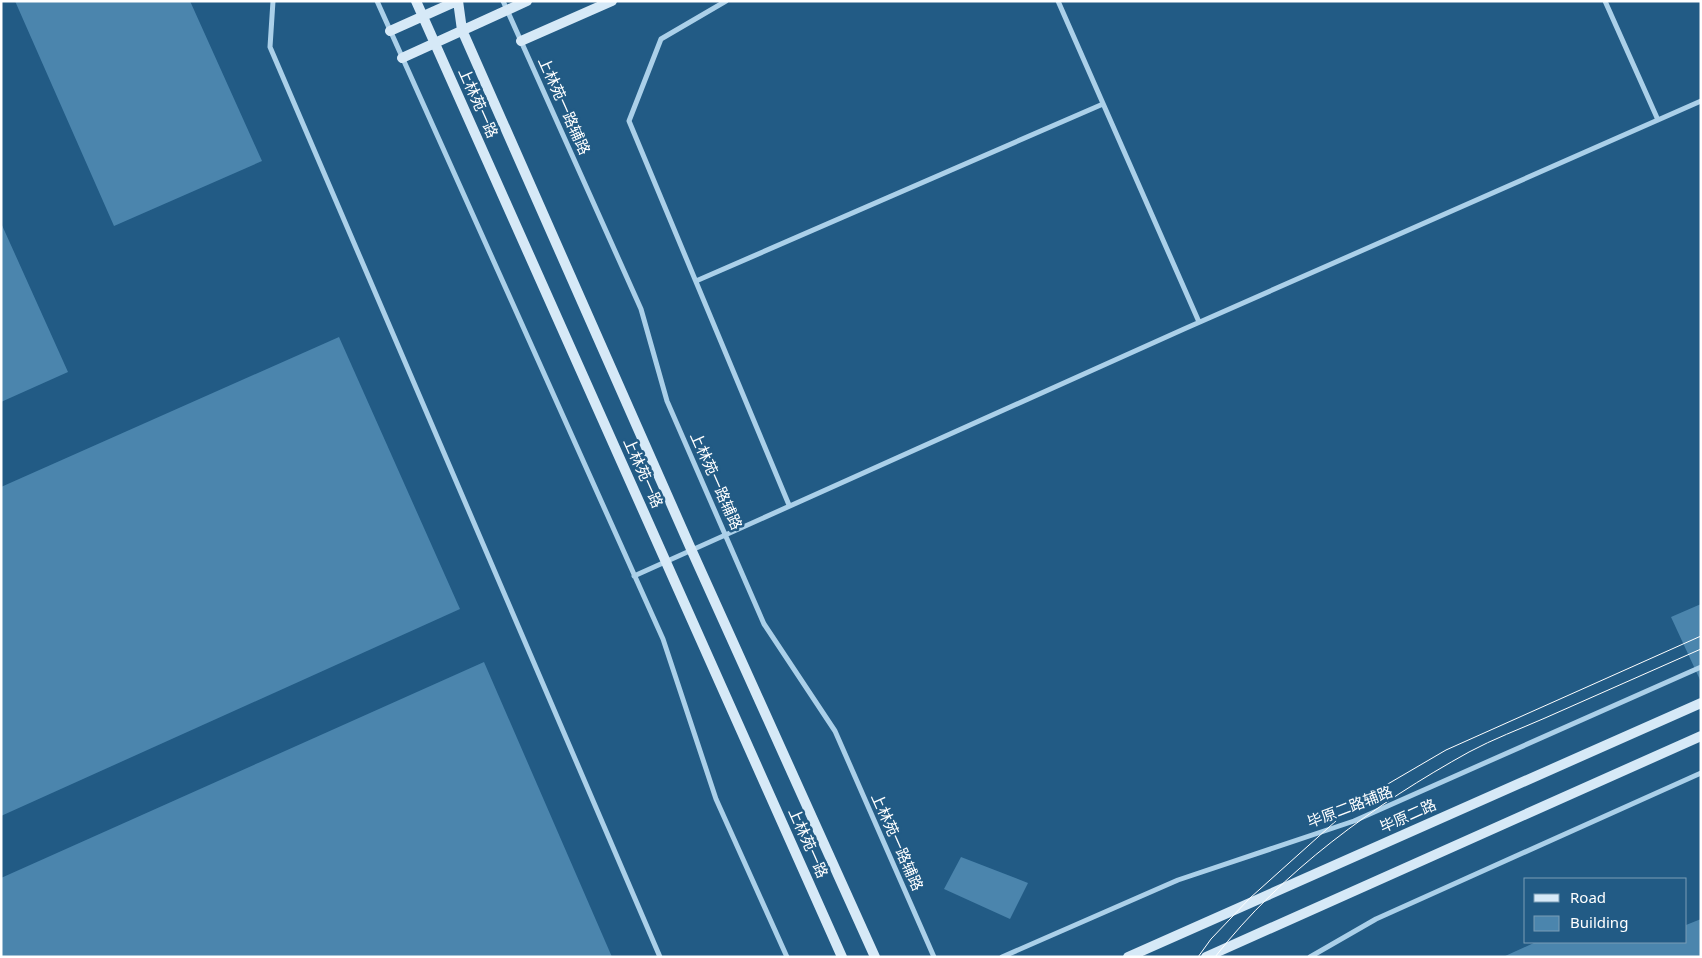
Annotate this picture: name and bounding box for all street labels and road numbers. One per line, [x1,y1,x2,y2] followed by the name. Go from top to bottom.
[534,54,595,158] street label: 上林苑一路辅路
[455,64,503,141] street label: 上林苑一路
[686,429,747,533] street label: 上林苑一路辅路
[620,434,668,511] street label: 上林苑一路
[1304,781,1395,832] street label: 毕原二路辅路
[867,790,928,894] street label: 上林苑一路辅路
[1376,794,1439,836] street label: 毕原二路
[785,804,833,881] street label: 上林苑一路

